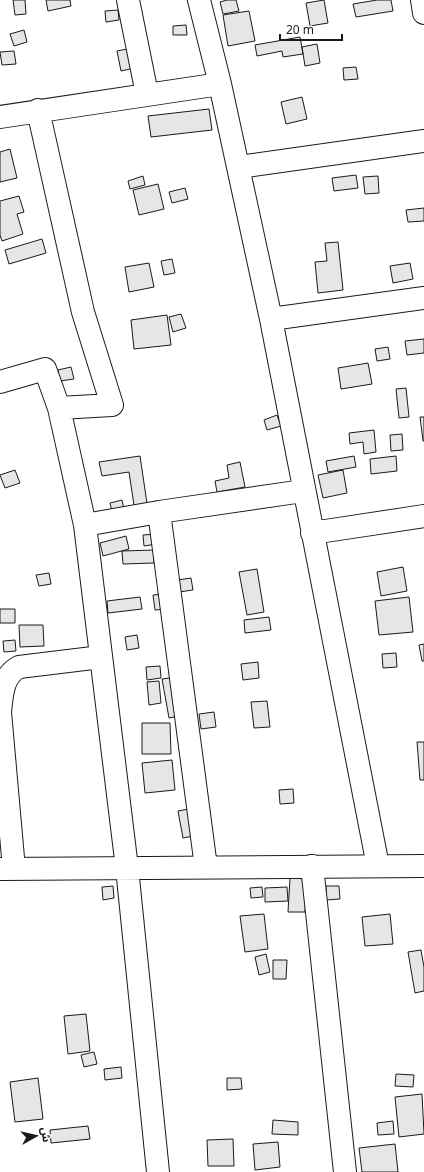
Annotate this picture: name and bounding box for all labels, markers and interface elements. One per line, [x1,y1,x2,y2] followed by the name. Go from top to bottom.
[280,16,342,42] scale bar
[286,18,314,43] text: 20 m
[16,1116,56,1156] north arrow
[33,1126,58,1144] text: ش

